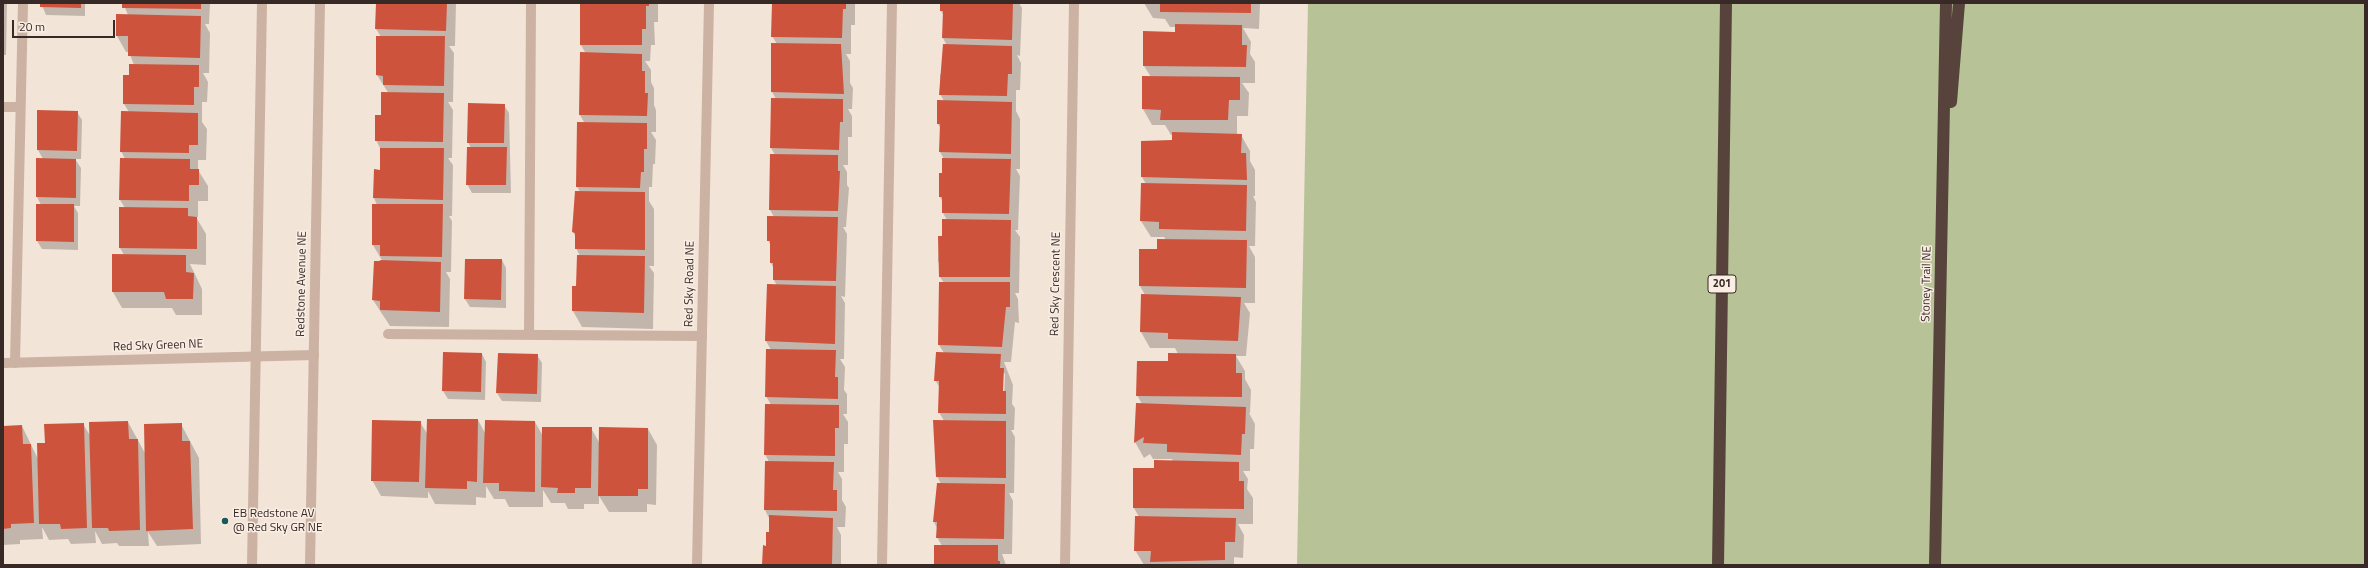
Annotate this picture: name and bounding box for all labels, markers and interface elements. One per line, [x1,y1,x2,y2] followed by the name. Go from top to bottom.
[14,12,117,38] scale bar
[19,17,45,36] text: 20 m
[294,231,310,337] street label: Redstone Avenue NE
[1048,232,1064,336] street label: Red Sky Crescent NE
[682,241,698,327] street label: Red Sky Road NE
[1919,246,1935,322] street label: Stoney Trail NE
[1708,275,1736,293] road number: 201
[113,337,203,355] street label: Red Sky Green NE
[233,507,323,535] place label: EB Redstone AV @ Red Sky GR NE
[220,516,230,526] marker: EB Redstone AV @ Red Sky GR NE

